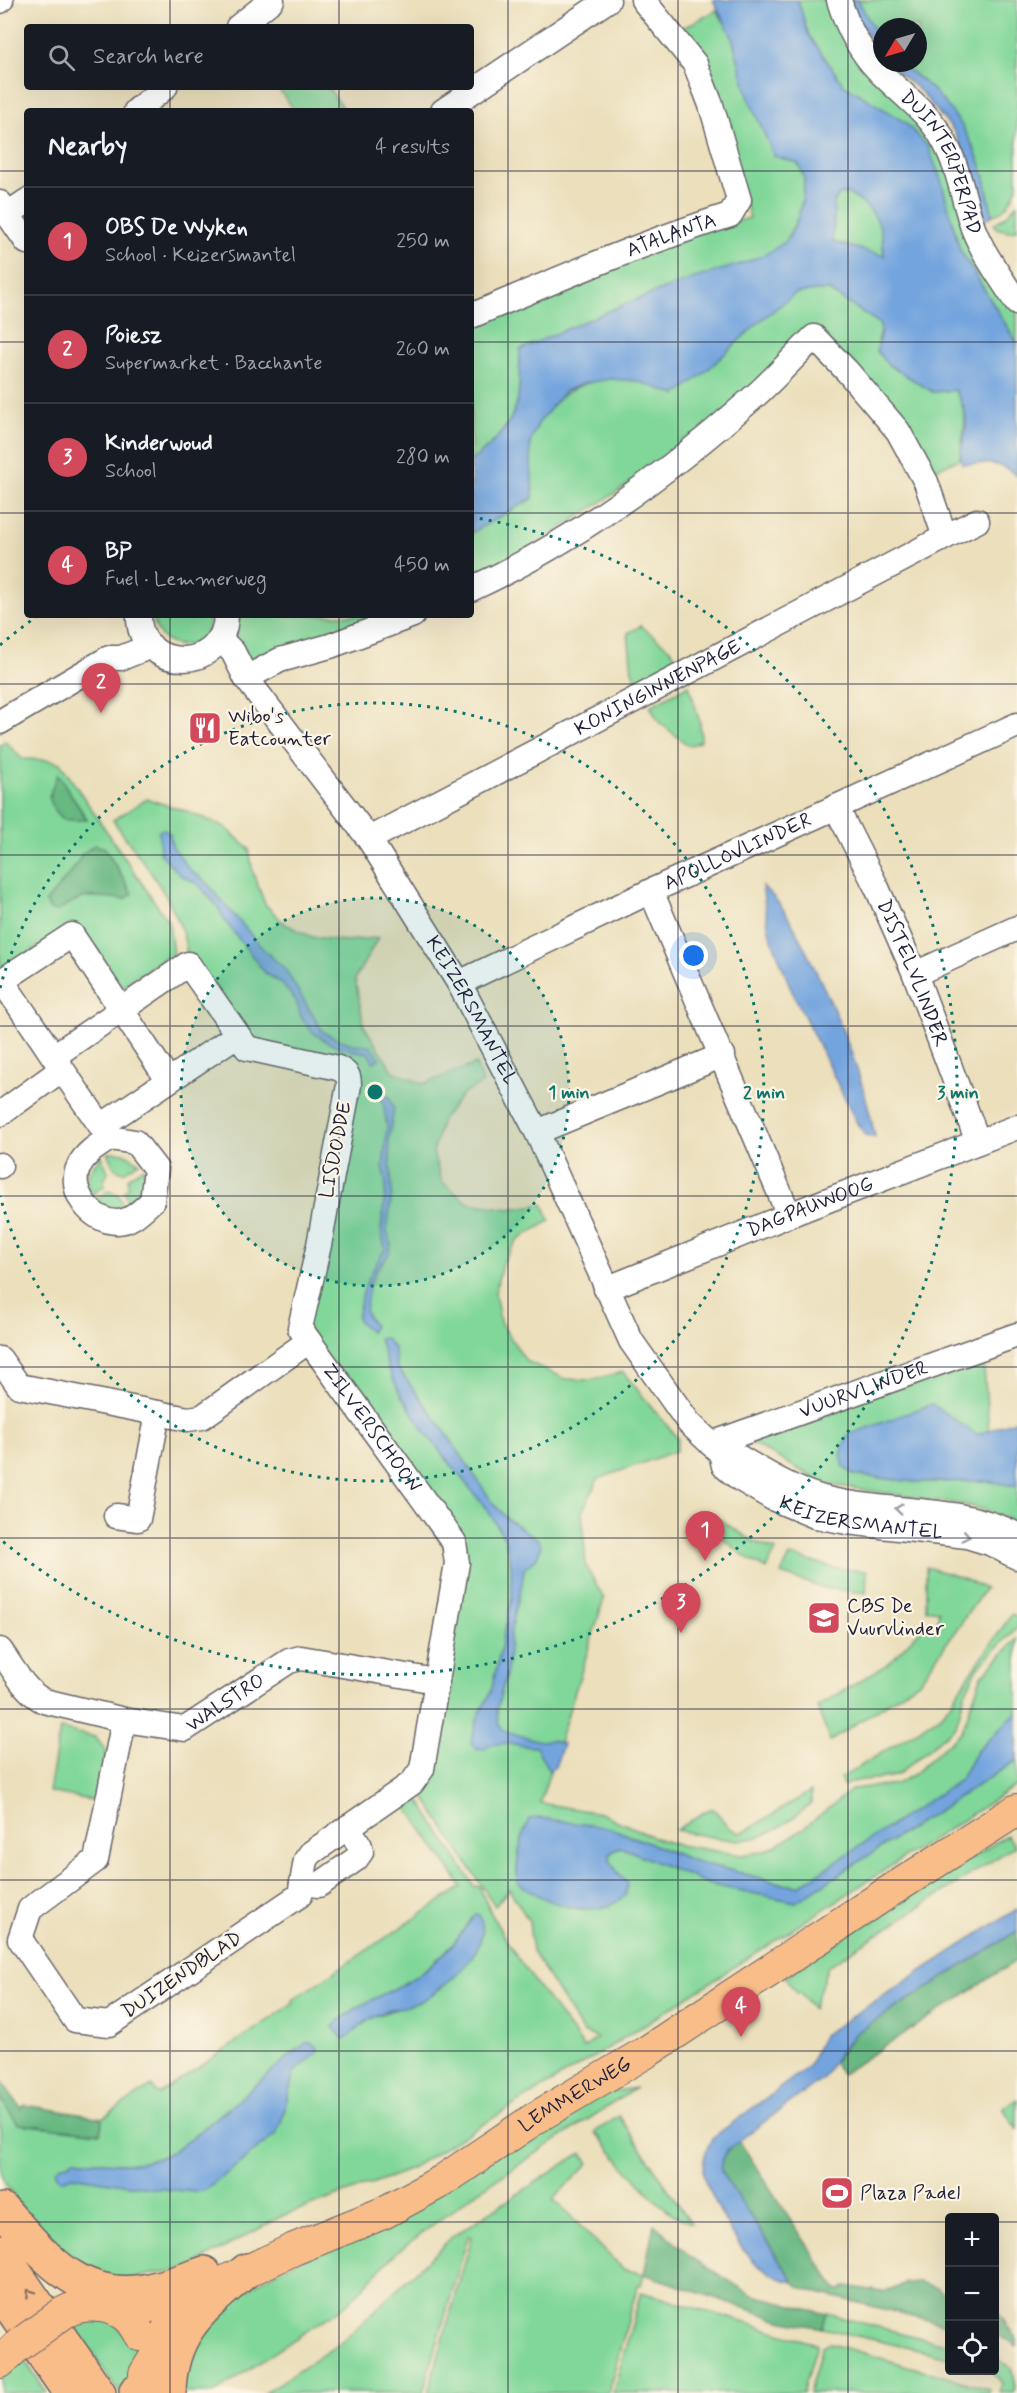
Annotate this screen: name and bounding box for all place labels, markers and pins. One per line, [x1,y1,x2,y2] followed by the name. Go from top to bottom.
[82,664,120,713] pin: 2
[228,703,332,753] place label: Wibo's Eatcounter
[187,710,223,746] restaurant icon: Wibo's Eatcounter
[365,1082,385,1102] centre of rings
[686,1512,724,1561] pin: 1
[662,1584,700,1633] pin: 3
[847,1593,945,1643] place label: CBS De Vuurvlinder
[806,1600,842,1636] school or university icon: CBS De Vuurvlinder
[722,1988,760,2037] pin: 4
[819,2175,855,2211] sports icon: Plaza Padel
[860,2180,960,2207] place label: Plaza Padel

